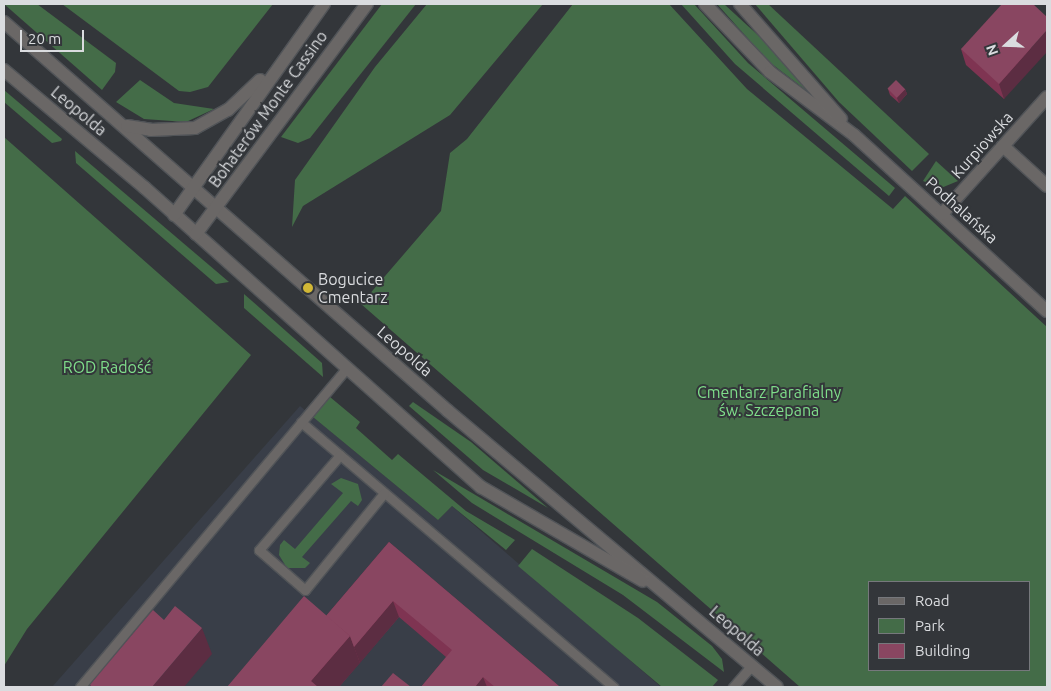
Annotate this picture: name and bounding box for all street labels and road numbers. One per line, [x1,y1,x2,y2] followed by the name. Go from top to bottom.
[205,27,331,191] street label: Bohaterów Monte Cassino
[47,82,111,140] street label: Leopolda
[947,108,1017,182] street label: Kurpiowska
[922,173,1002,247] street label: Podhalańska
[373,322,437,380] street label: Leopolda
[705,602,769,660] street label: Leopolda

